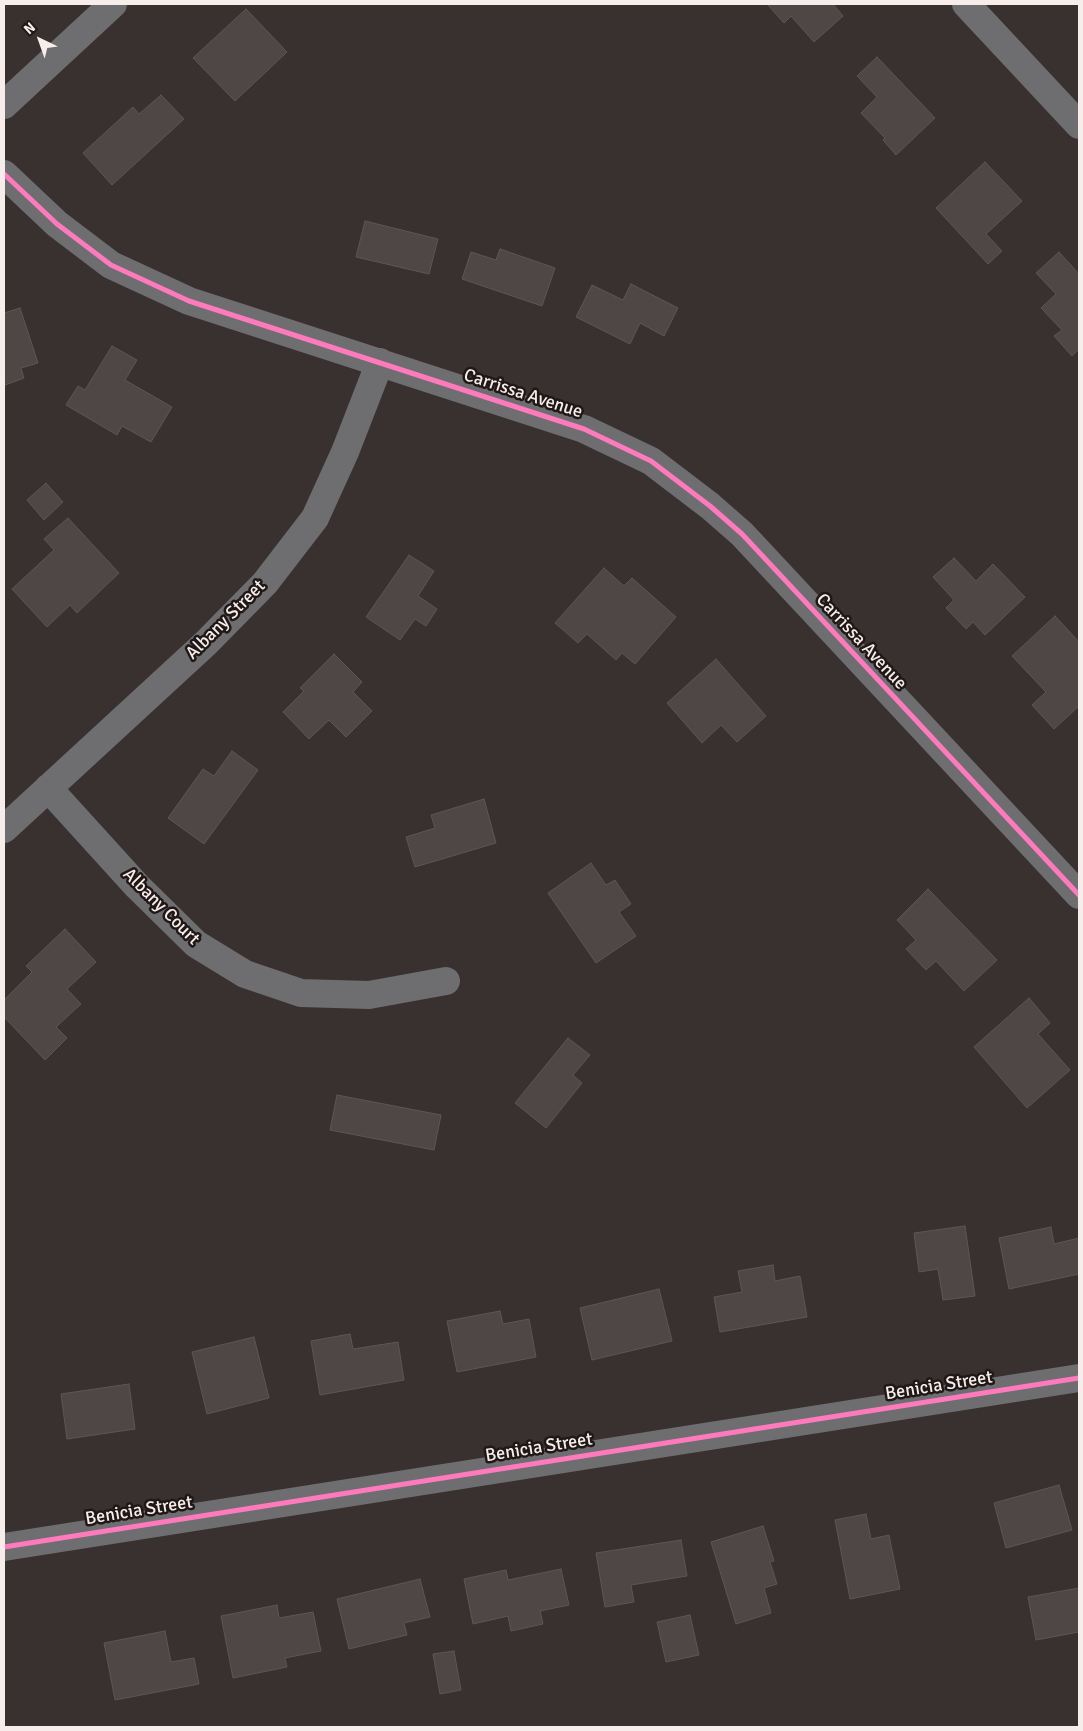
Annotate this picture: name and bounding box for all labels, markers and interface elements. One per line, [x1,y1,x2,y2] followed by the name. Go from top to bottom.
[15,15,65,65] north arrow
[20,19,39,38] text: N
[461,365,585,423] street label: Carrissa Avenue
[182,576,270,664] street label: Albany Street
[811,589,911,695] street label: Carrissa Avenue
[118,864,204,950] street label: Albany Court
[884,1367,994,1405] street label: Benicia Street
[484,1429,594,1467] street label: Benicia Street
[84,1492,194,1530] street label: Benicia Street

